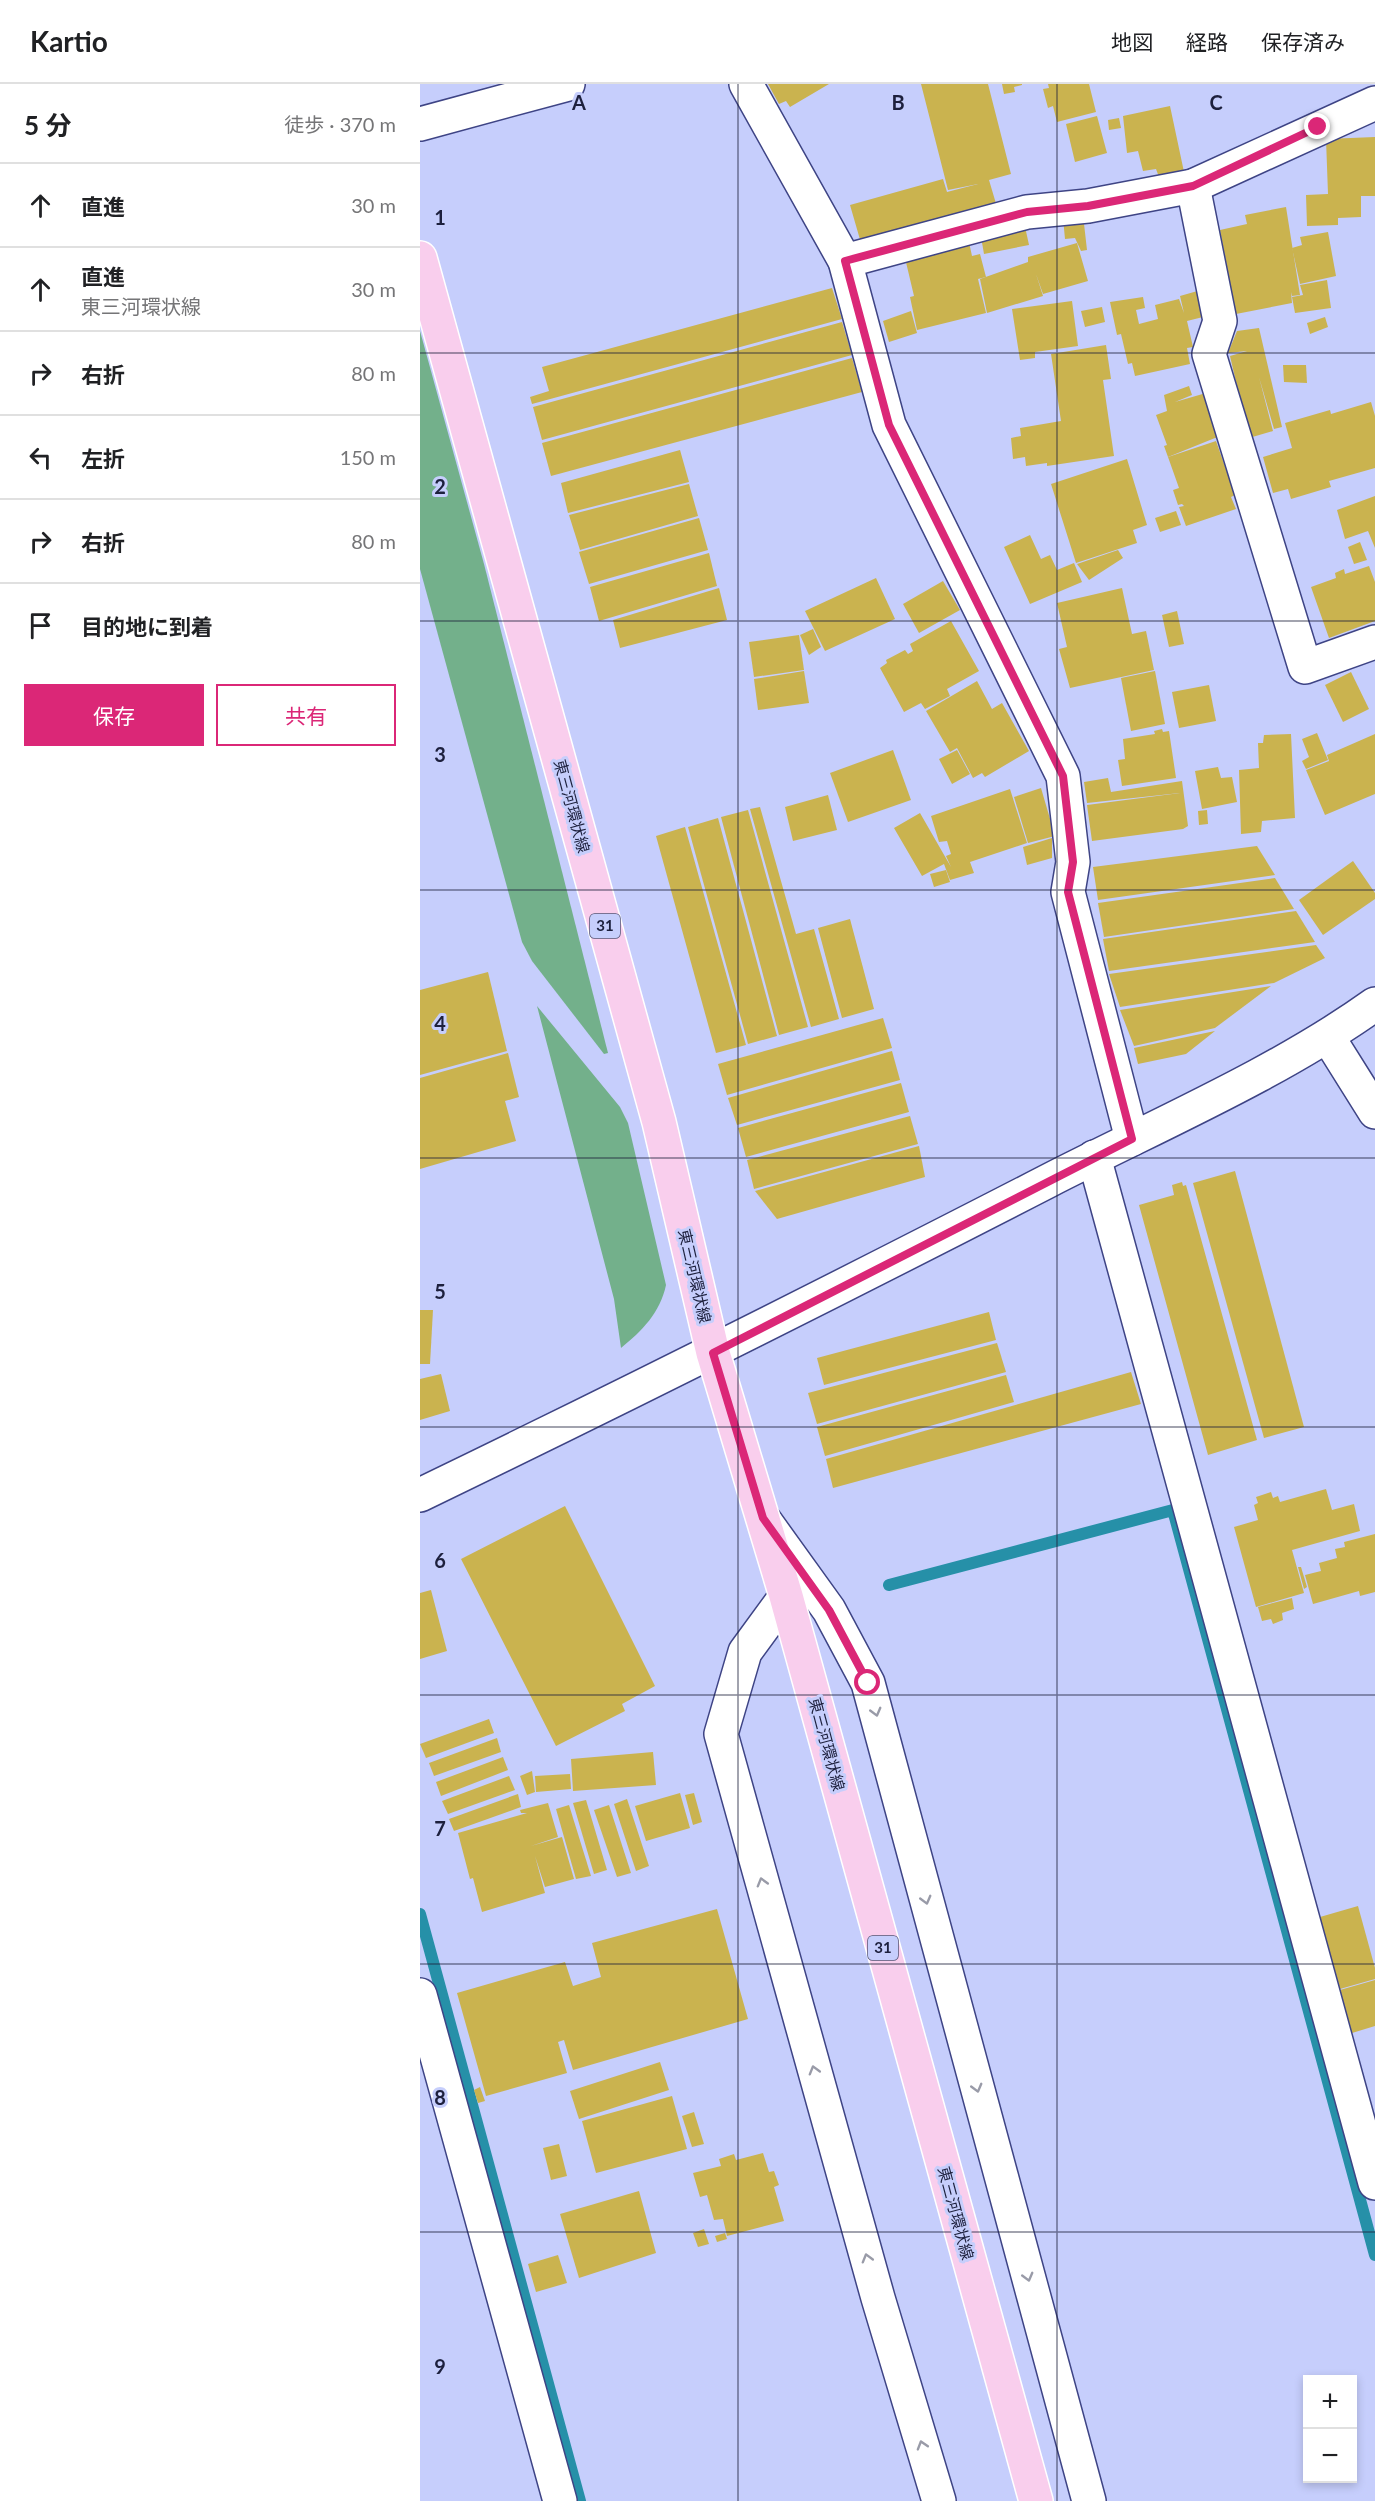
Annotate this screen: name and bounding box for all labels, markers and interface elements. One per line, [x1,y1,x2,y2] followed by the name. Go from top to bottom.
[30,24,108,58] text: Kartio
[1111,29,1153,54] text: 地図
[1186,29,1228,54] text: 経路
[1261,29,1345,54] text: 保存済み
[571,90,586,114] text: A
[891,90,905,114] text: B
[1209,90,1223,114] text: C
[24,109,71,141] text: 5 分
[284,112,396,136] text: 徒歩 · 370 m
[1304,113,1330,139] route end
[24,189,57,222] icon: ahead
[81,193,125,220] text: 直進
[351,193,396,217] text: 30 m
[434,205,446,229] text: 1
[81,263,125,290] text: 直進
[24,273,57,306] icon: ahead
[351,277,396,301] text: 30 m
[81,294,201,318] text: 東三河環状線
[24,357,57,390] icon: right
[81,361,125,388] text: 右折
[351,361,396,385] text: 80 m
[24,441,57,474] icon: left
[81,445,125,472] text: 左折
[340,445,396,469] text: 150 m
[434,474,446,498] text: 2
[24,525,57,558] icon: right
[81,529,125,556] text: 右折
[351,529,396,553] text: 80 m
[24,609,57,642] icon: arrive
[81,613,213,640] text: 目的地に到着
[24,684,204,746] button: 保存
[216,684,396,746] button: 共有
[434,742,446,766] text: 3
[551,757,594,855] street label: 東三河環状線
[590,914,620,938] road number: 31
[434,1011,446,1035] text: 4
[675,1227,716,1325] street label: 東三河環状線
[434,1279,446,1303] text: 5
[434,1548,446,1572] text: 6
[854,1669,880,1695] route start
[806,1695,849,1793] street label: 東三河環状線
[868,1707,881,1717] one-way arrow
[434,1816,446,1840] text: 7
[757,1877,769,1888] one-way arrow
[919,1895,932,1905] one-way arrow
[868,1936,898,1960] road number: 31
[809,2065,822,2075] one-way arrow
[970,2083,983,2093] one-way arrow
[434,2085,446,2109] text: 8
[935,2164,978,2262] street label: 東三河環状線
[862,2253,874,2264] one-way arrow
[1021,2271,1034,2281] one-way arrow
[434,2354,446,2378] text: 9
[1303,2375,1357,2483] map controls
[1303,2375,1357,2429] button: +
[1303,2429,1357,2483] button: −
[917,2440,929,2451] one-way arrow

